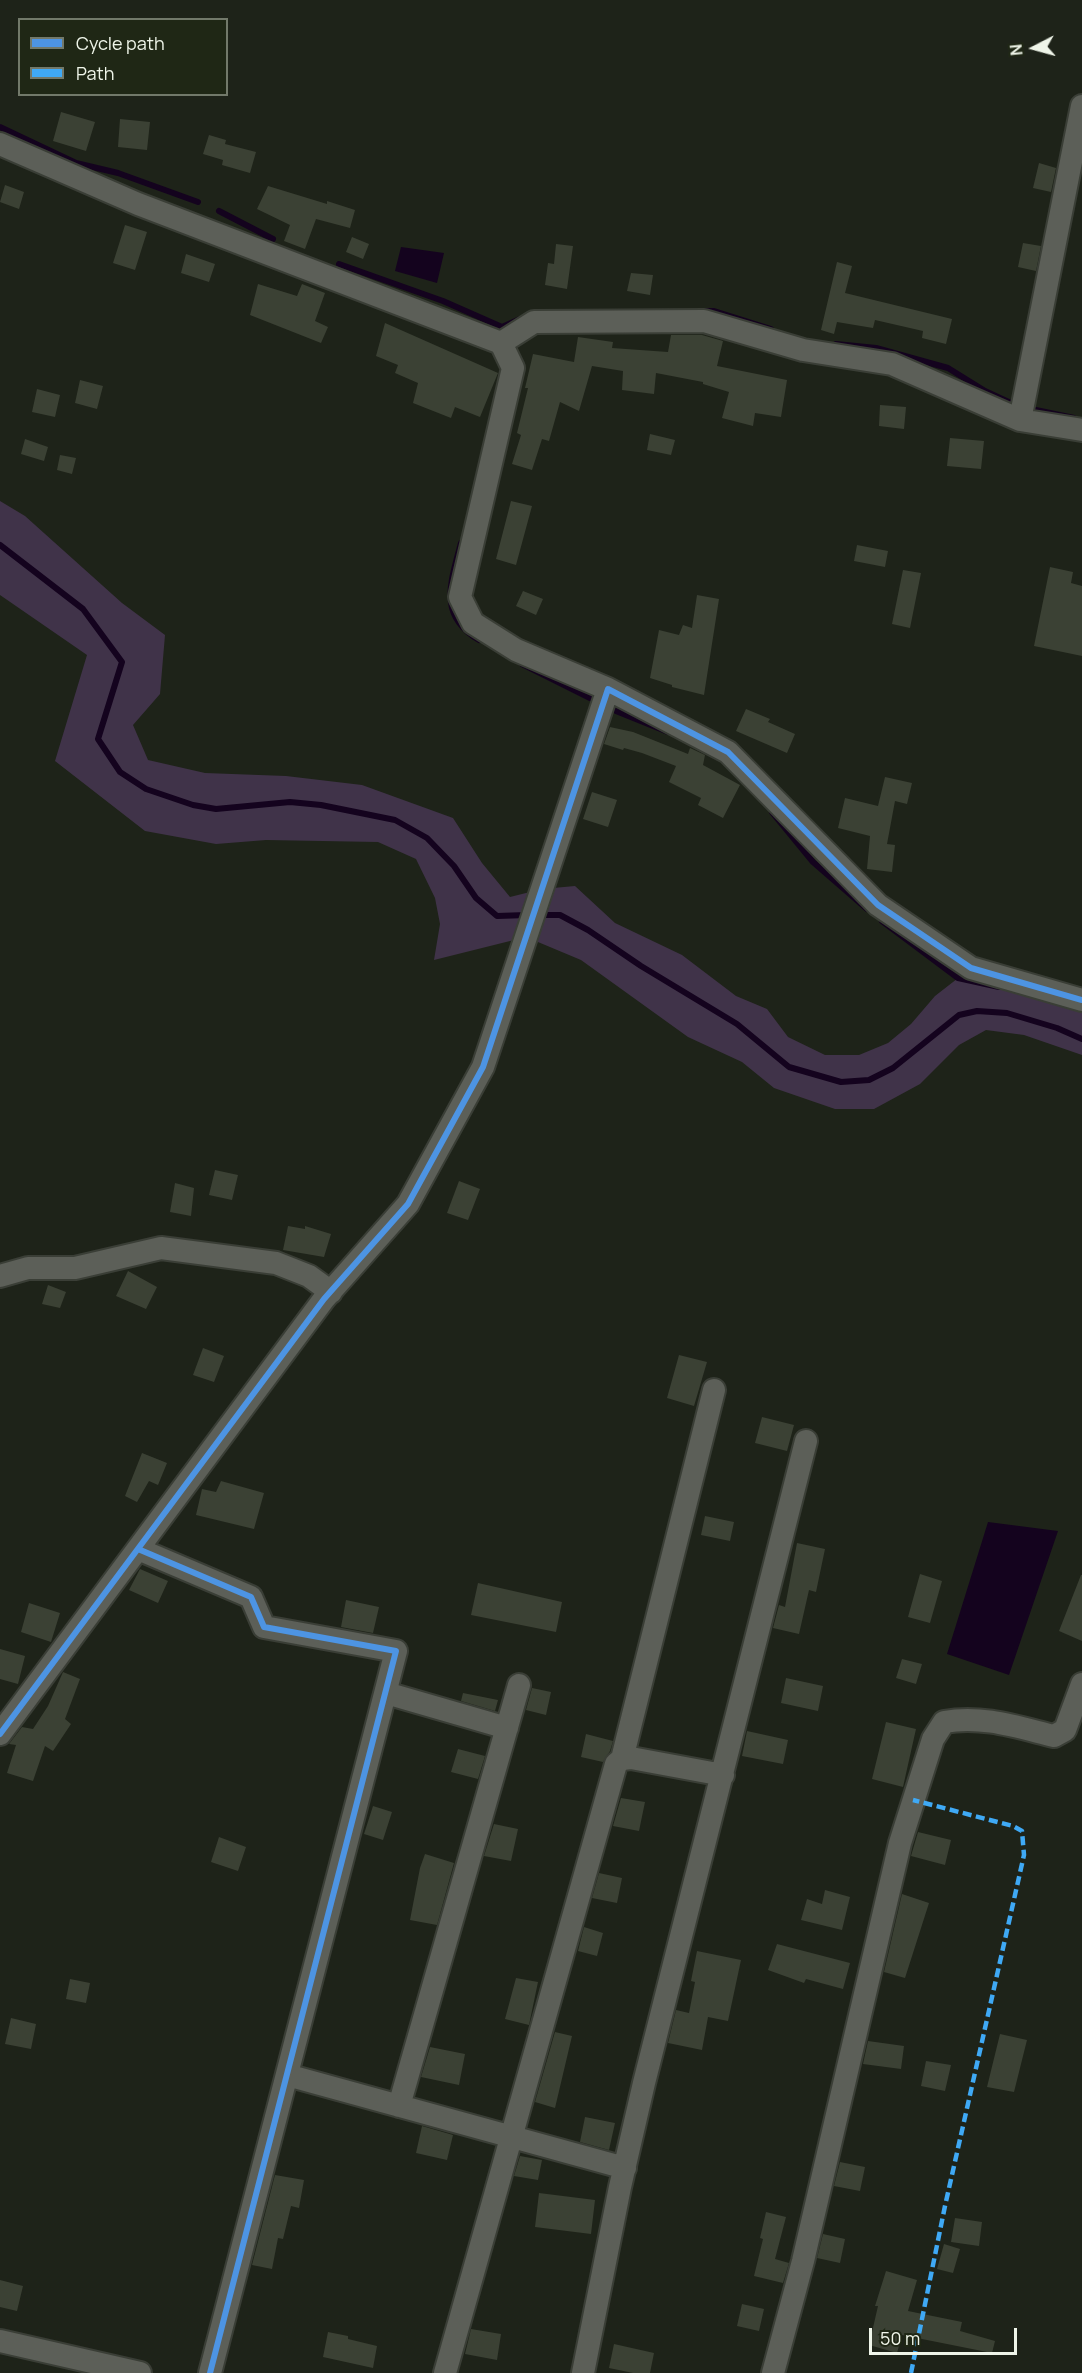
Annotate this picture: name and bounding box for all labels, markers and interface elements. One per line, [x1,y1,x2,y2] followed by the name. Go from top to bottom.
[18,18,228,96] legend
[1004,18,1064,78] north arrow
[76,31,165,55] text: Cycle path
[1005,43,1028,57] text: N
[76,61,114,85] text: Path
[872,2316,1020,2354] scale bar
[880,2326,920,2350] text: 50 m

